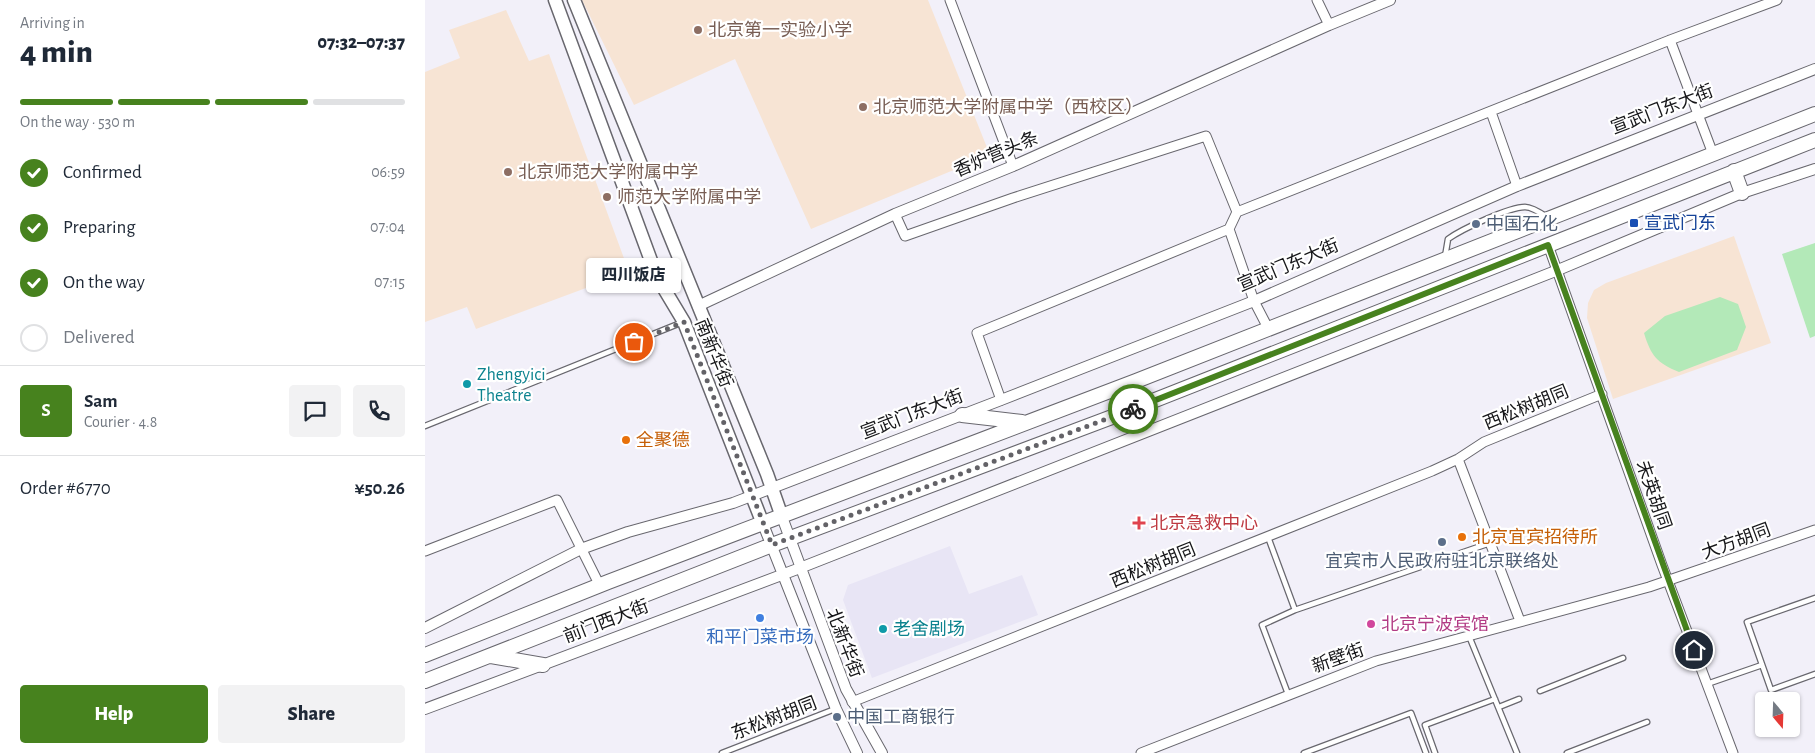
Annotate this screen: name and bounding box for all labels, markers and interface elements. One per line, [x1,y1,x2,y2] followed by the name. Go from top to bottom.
[20,15,85,31] text: Arriving in
[708,20,852,40] place label: 北京第一实验小学
[692,24,704,36] marker: 北京第一实验小学
[317,33,405,52] text: 07:32–07:37
[20,36,93,68] text: 4 min
[1608,80,1716,138] street label: 宣武门东大街
[873,97,1143,117] place label: 北京师范大学附属中学（西校区）
[857,101,869,113] marker: 北京师范大学附属中学（西校区）
[20,114,135,130] text: On the way · 530 m
[951,127,1041,181] street label: 香炉营头条
[20,159,48,187] icon: check
[518,162,698,182] place label: 北京师范大学附属中学
[63,163,142,182] text: Confirmed
[371,164,405,180] text: 06:59
[502,166,514,178] marker: 北京师范大学附属中学
[617,187,761,207] place label: 师范大学附属中学
[601,191,613,203] marker: 师范大学附属中学
[1644,213,1716,233] place label: 宣武门东
[20,214,48,242] icon: check
[1486,214,1558,234] place label: 中国石化
[1628,217,1640,229] marker: 宣武门东
[63,218,136,237] text: Preparing
[1470,218,1482,230] marker: 中国石化
[370,219,405,235] text: 07:04
[1234,235,1342,295] street label: 宣武门东大街
[587,257,681,292] callout: 四川饭店
[601,267,666,283] text: 四川饭店
[20,269,48,297] icon: check
[63,273,145,292] text: On the way
[374,274,405,290] text: 07:15
[691,316,737,390] street label: 南新华街
[613,321,655,363] pin
[63,328,135,347] text: Delivered
[620,328,648,356] icon: bag
[477,366,546,405] place label: Zhengyici Theatre
[461,378,473,390] marker: Zhengyici Theatre
[1481,381,1571,433] street label: 西松树胡同
[1108,384,1158,434] courier
[289,385,341,437] button: chat
[353,385,405,437] button: phone
[858,385,966,443] street label: 宣武门东大街
[84,392,118,411] text: Sam
[1119,395,1147,423] icon: bike
[41,401,51,420] text: S
[84,414,157,430] text: Courier · 4.8
[636,430,690,450] place label: 全聚德
[620,434,632,446] marker: 全聚德
[1633,458,1675,532] street label: 未英胡同
[20,479,111,498] text: Order #6770
[354,479,405,498] text: ¥50.26
[1150,513,1258,533] place label: 北京急救中心
[1132,516,1146,530] marker: 北京急救中心
[1699,519,1773,563] street label: 大方胡同
[1472,527,1598,547] place label: 北京宜宾招待所
[1456,531,1468,543] marker: 北京宜宾招待所
[1436,536,1448,548] marker: 宜宾市人民政府驻北京联络处
[1108,539,1198,591] street label: 西松树胡同
[1325,551,1559,571] place label: 宜宾市人民政府驻北京联络处
[560,596,652,646] street label: 前门西大街
[823,606,867,680] street label: 北新华街
[754,612,766,624] marker: 和平门菜市场
[1381,614,1489,634] place label: 北京宁波宾馆
[1365,618,1377,630] marker: 北京宁波宾馆
[893,619,965,639] place label: 老舍剧场
[877,623,889,635] marker: 老舍剧场
[706,627,814,647] place label: 和平门菜市场
[1673,629,1715,671] pin
[1680,636,1708,664] icon: home
[1309,639,1367,677] street label: 新壁街
[20,685,208,743] button: Help
[218,685,405,743] button: Share
[1755,692,1800,738] north arrow
[1755,692,1800,737] map controls
[728,693,820,743] street label: 东松树胡同
[847,707,955,727] place label: 中国工商银行
[831,711,843,723] marker: 中国工商银行

